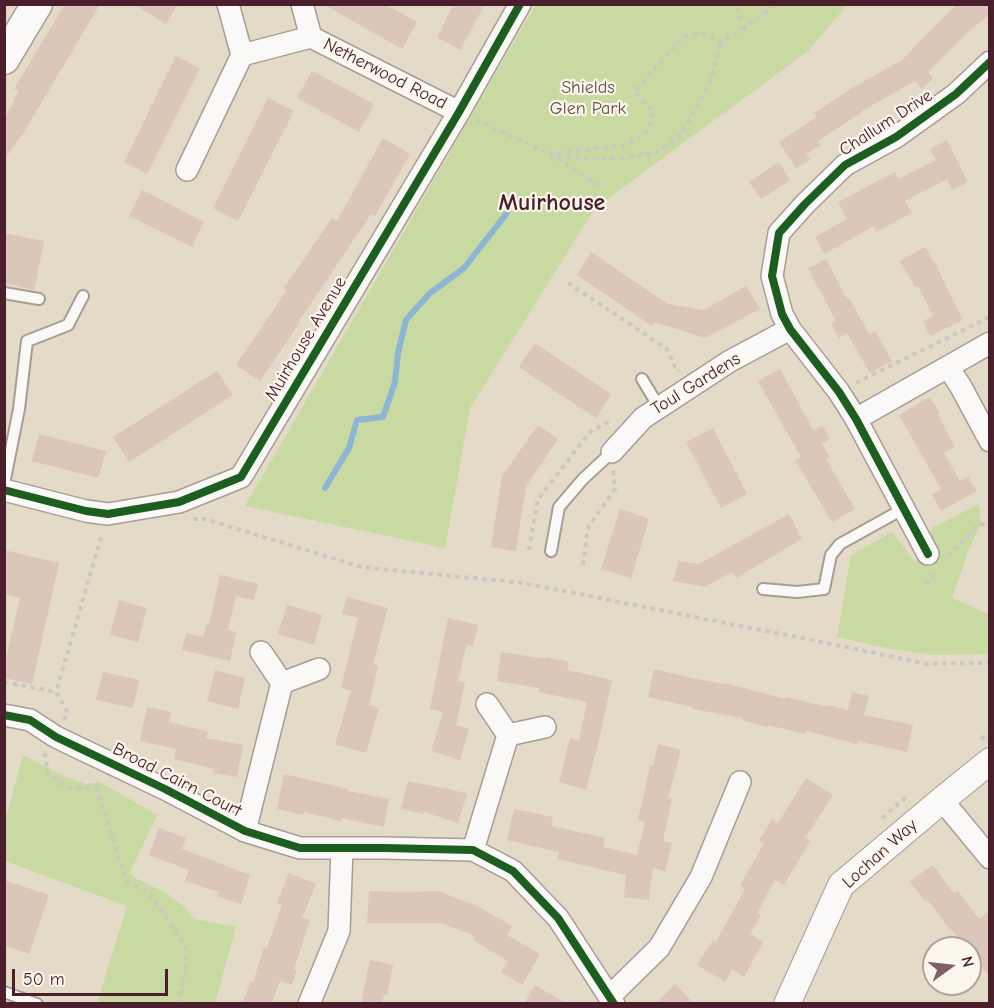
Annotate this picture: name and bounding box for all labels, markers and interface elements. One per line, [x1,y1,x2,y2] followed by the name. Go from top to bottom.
[320,34,450,114] street label: Netherwood Road
[550,77,626,119] park label: Shields Glen Park
[835,85,937,161] street label: Challum Drive
[499,189,605,217] district label: Muirhouse
[260,273,352,405] street label: Muirhouse Avenue
[647,348,745,420] street label: Toul Gardens
[109,738,245,822] street label: Broad Cairn Court
[838,815,922,893] street label: Lochan Way
[922,936,982,996] north arrow
[957,954,977,969] text: N
[15,957,171,995] scale bar
[23,969,65,990] text: 50 m

